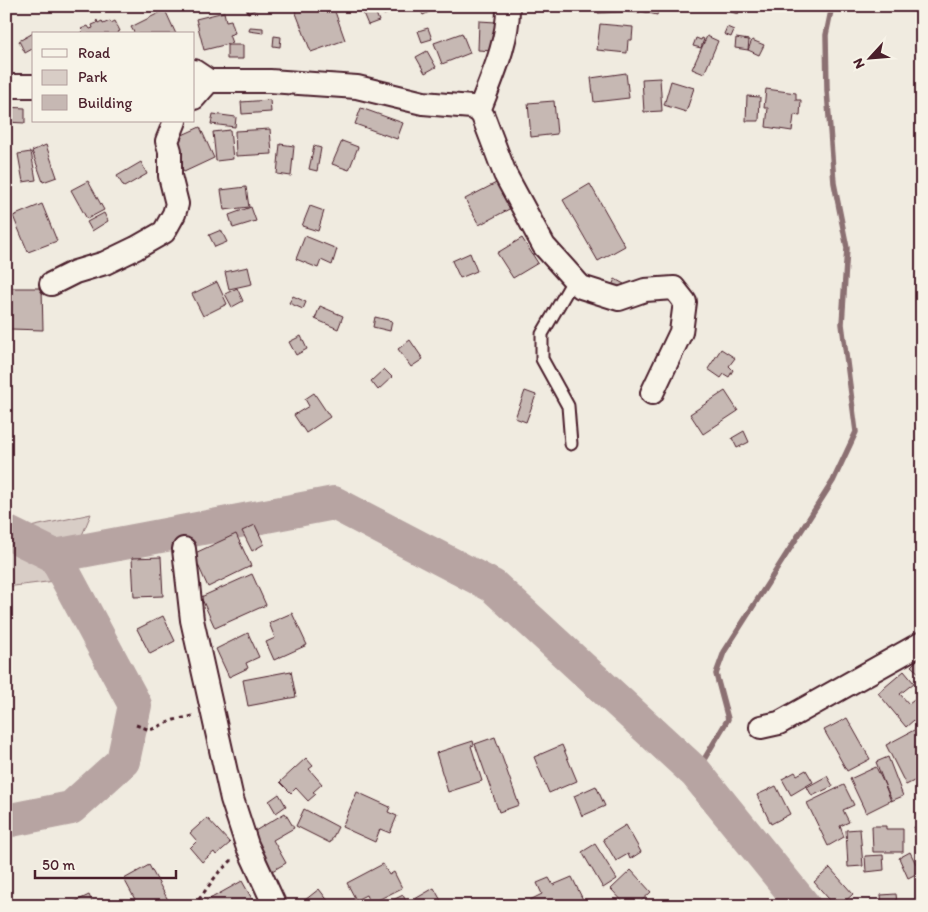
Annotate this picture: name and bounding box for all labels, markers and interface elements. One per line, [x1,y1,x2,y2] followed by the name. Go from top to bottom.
[32,32,195,122] legend
[846,32,896,82] north arrow
[78,44,111,62] text: Road
[849,56,868,71] text: N
[78,68,108,86] text: Park
[78,94,132,112] text: Building
[35,847,176,879] scale bar
[42,856,75,874] text: 50 m

